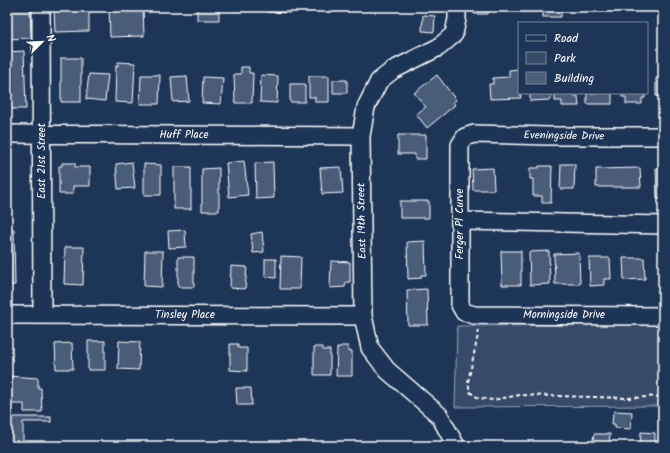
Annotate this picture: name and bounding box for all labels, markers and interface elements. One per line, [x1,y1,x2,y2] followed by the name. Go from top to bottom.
[22,22,62,62] north arrow
[518,22,648,94] legend
[554,29,579,48] text: Road
[41,32,60,45] text: N
[554,49,576,68] text: Park
[554,69,594,88] text: Building
[33,122,51,199] street label: East 21st Street
[159,126,209,144] street label: Huff Place
[523,126,605,146] street label: Eveningside Drive
[352,182,372,259] street label: East 19th Street
[451,189,469,259] street label: Ferger Pl Curve
[155,306,215,324] street label: Tinsley Place
[523,306,605,324] street label: Morningside Drive

